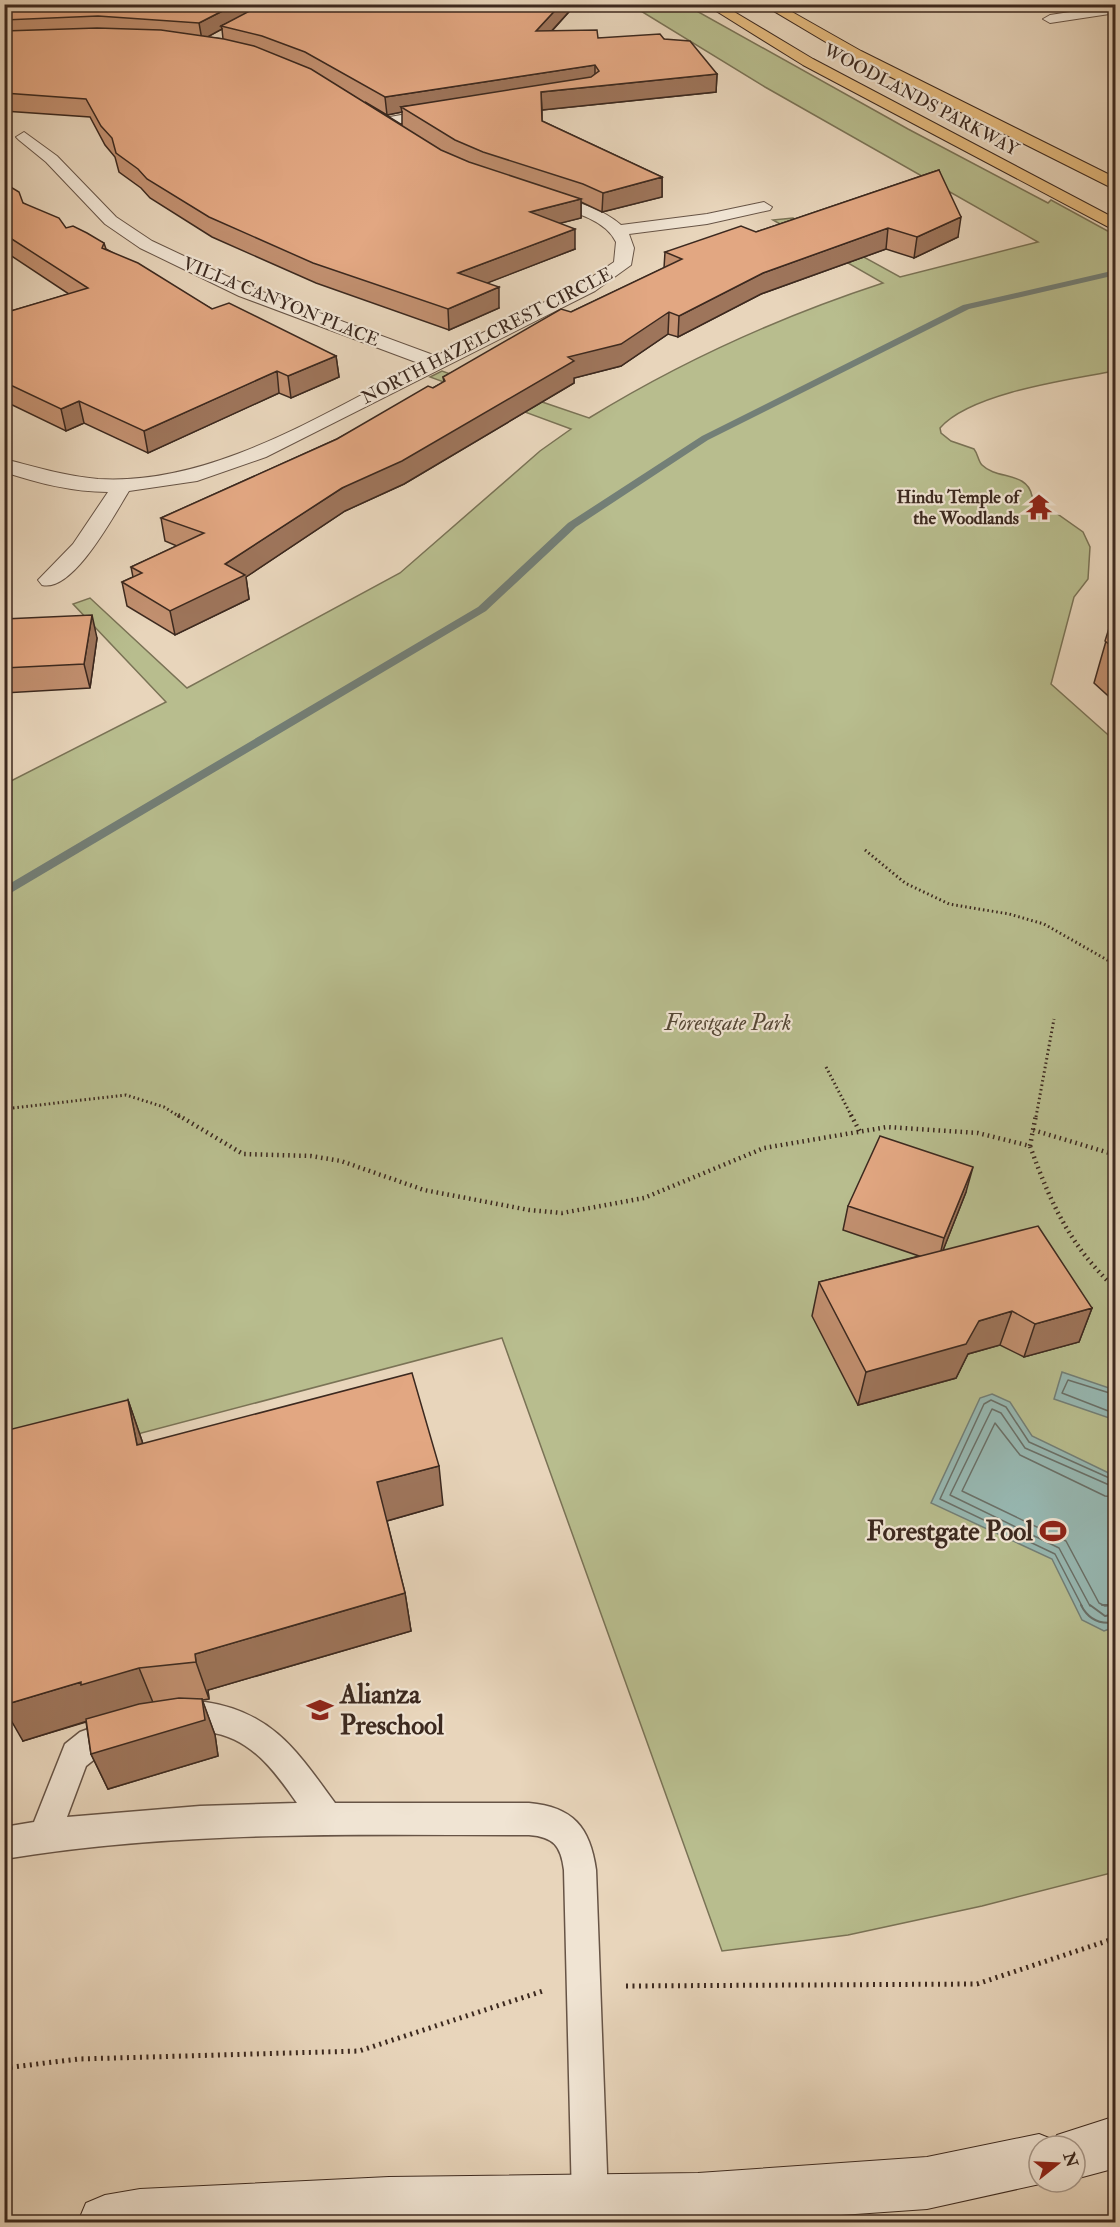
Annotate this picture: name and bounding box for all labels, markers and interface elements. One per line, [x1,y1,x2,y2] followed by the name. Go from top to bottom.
[818,38,1023,162] street label: WOODLANDS PARKWAY
[179,252,383,352] street label: VILLA CANYON PLACE
[358,262,616,410] street label: NORTH HAZELCREST CIRCLE
[896,486,1022,530] place label: Hindu Temple of the Woodlands
[1024,492,1054,522] temple icon: Hindu Temple of the Woodlands
[664,1009,791,1037] park label: Forestgate Park
[867,1515,1034,1549] place label: Forestgate Pool
[1038,1516,1068,1546] sports icon: Forestgate Pool
[339,1678,445,1742] place label: Alianza Preschool
[305,1695,335,1725] school or university icon: Alianza Preschool
[1027,2134,1087,2194] north arrow
[1058,2149,1082,2170] text: N

